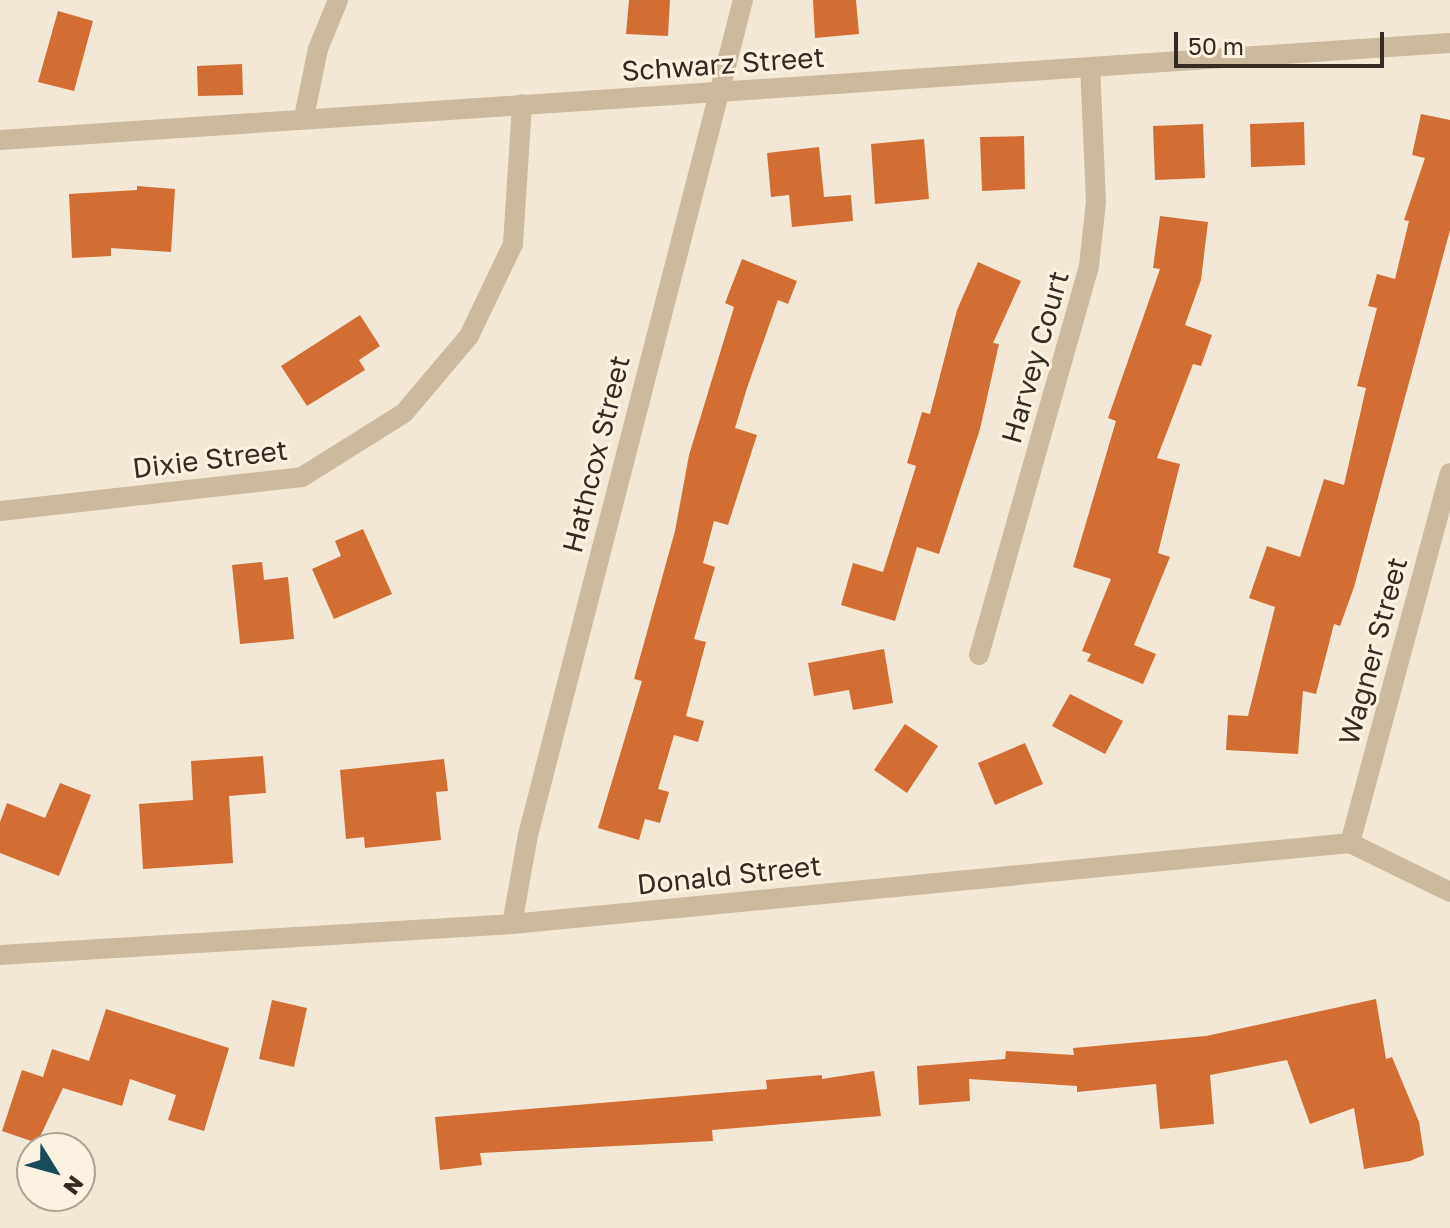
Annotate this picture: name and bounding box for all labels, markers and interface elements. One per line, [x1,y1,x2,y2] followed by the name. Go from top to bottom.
[1178,16,1388,66] scale bar
[1188,31,1244,60] text: 50 m
[620,40,826,88] street label: Schwarz Street
[994,267,1076,447] street label: Harvey Court
[555,352,637,556] street label: Hathcox Street
[130,433,290,485] street label: Dixie Street
[1332,553,1414,749] street label: Wagner Street
[635,849,823,901] street label: Donald Street
[16,1132,96,1212] north arrow
[58,1171,90,1200] text: N

